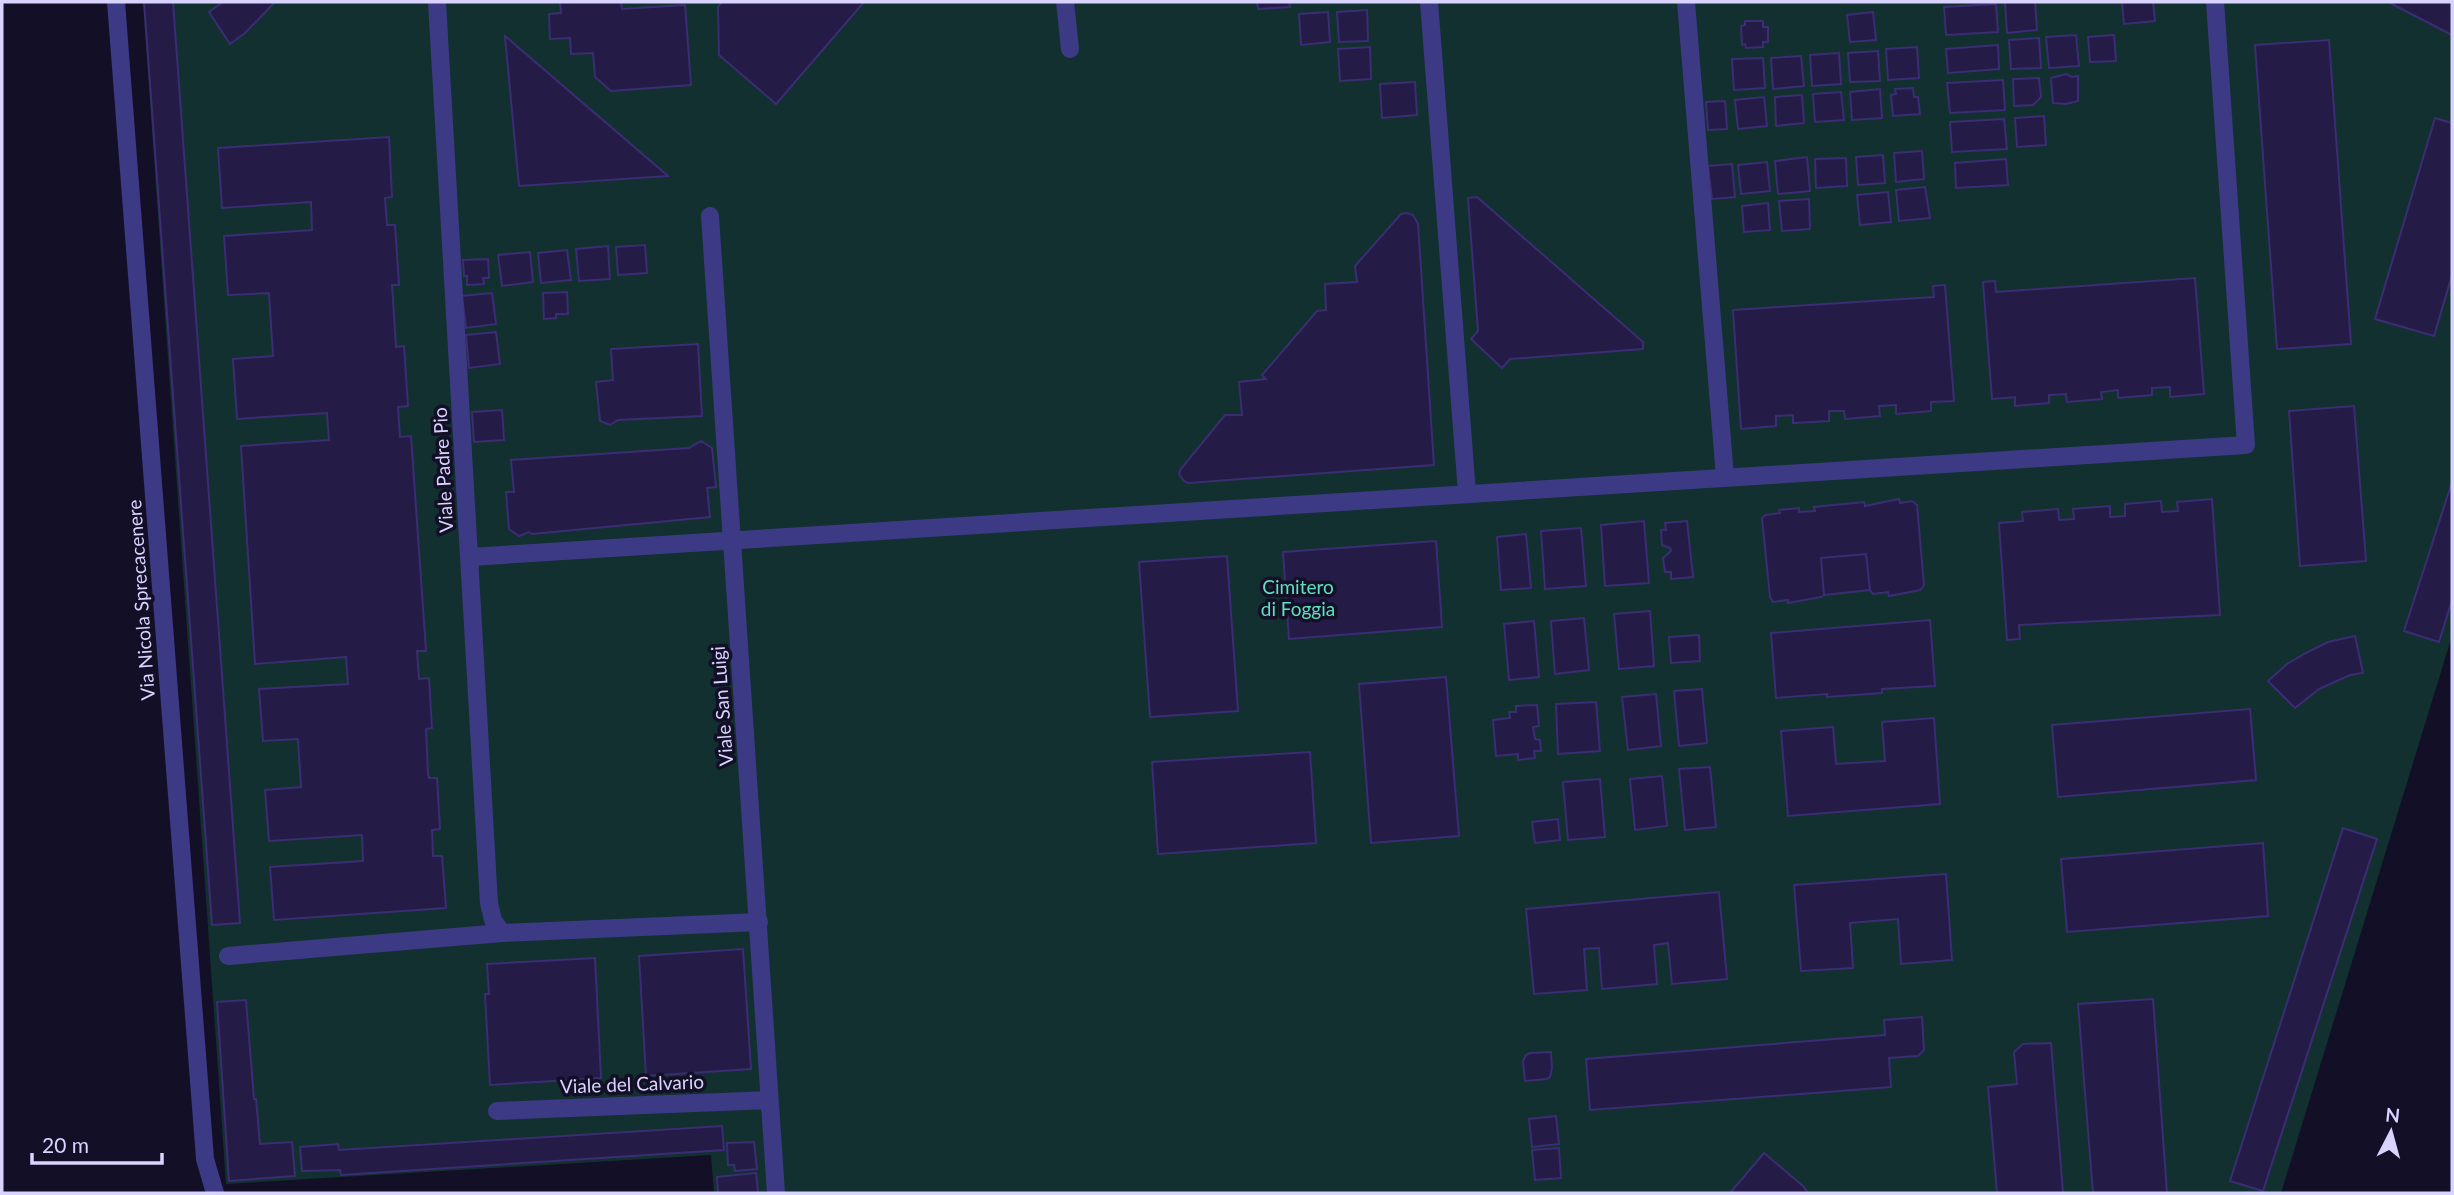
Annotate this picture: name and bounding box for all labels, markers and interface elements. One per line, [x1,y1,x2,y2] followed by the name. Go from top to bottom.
[428,407,457,533] street label: Viale Padre Pio
[122,499,159,701] street label: Via Nicola Sprecacenere
[1261,575,1335,620] park label: Cimitero di Foggia
[706,645,737,767] street label: Viale San Luigi
[560,1069,704,1098] street label: Viale del Calvario
[2356,1097,2426,1167] north arrow
[2384,1102,2401,1127] text: N
[32,1122,161,1166] scale bar
[42,1132,89,1157] text: 20 m

